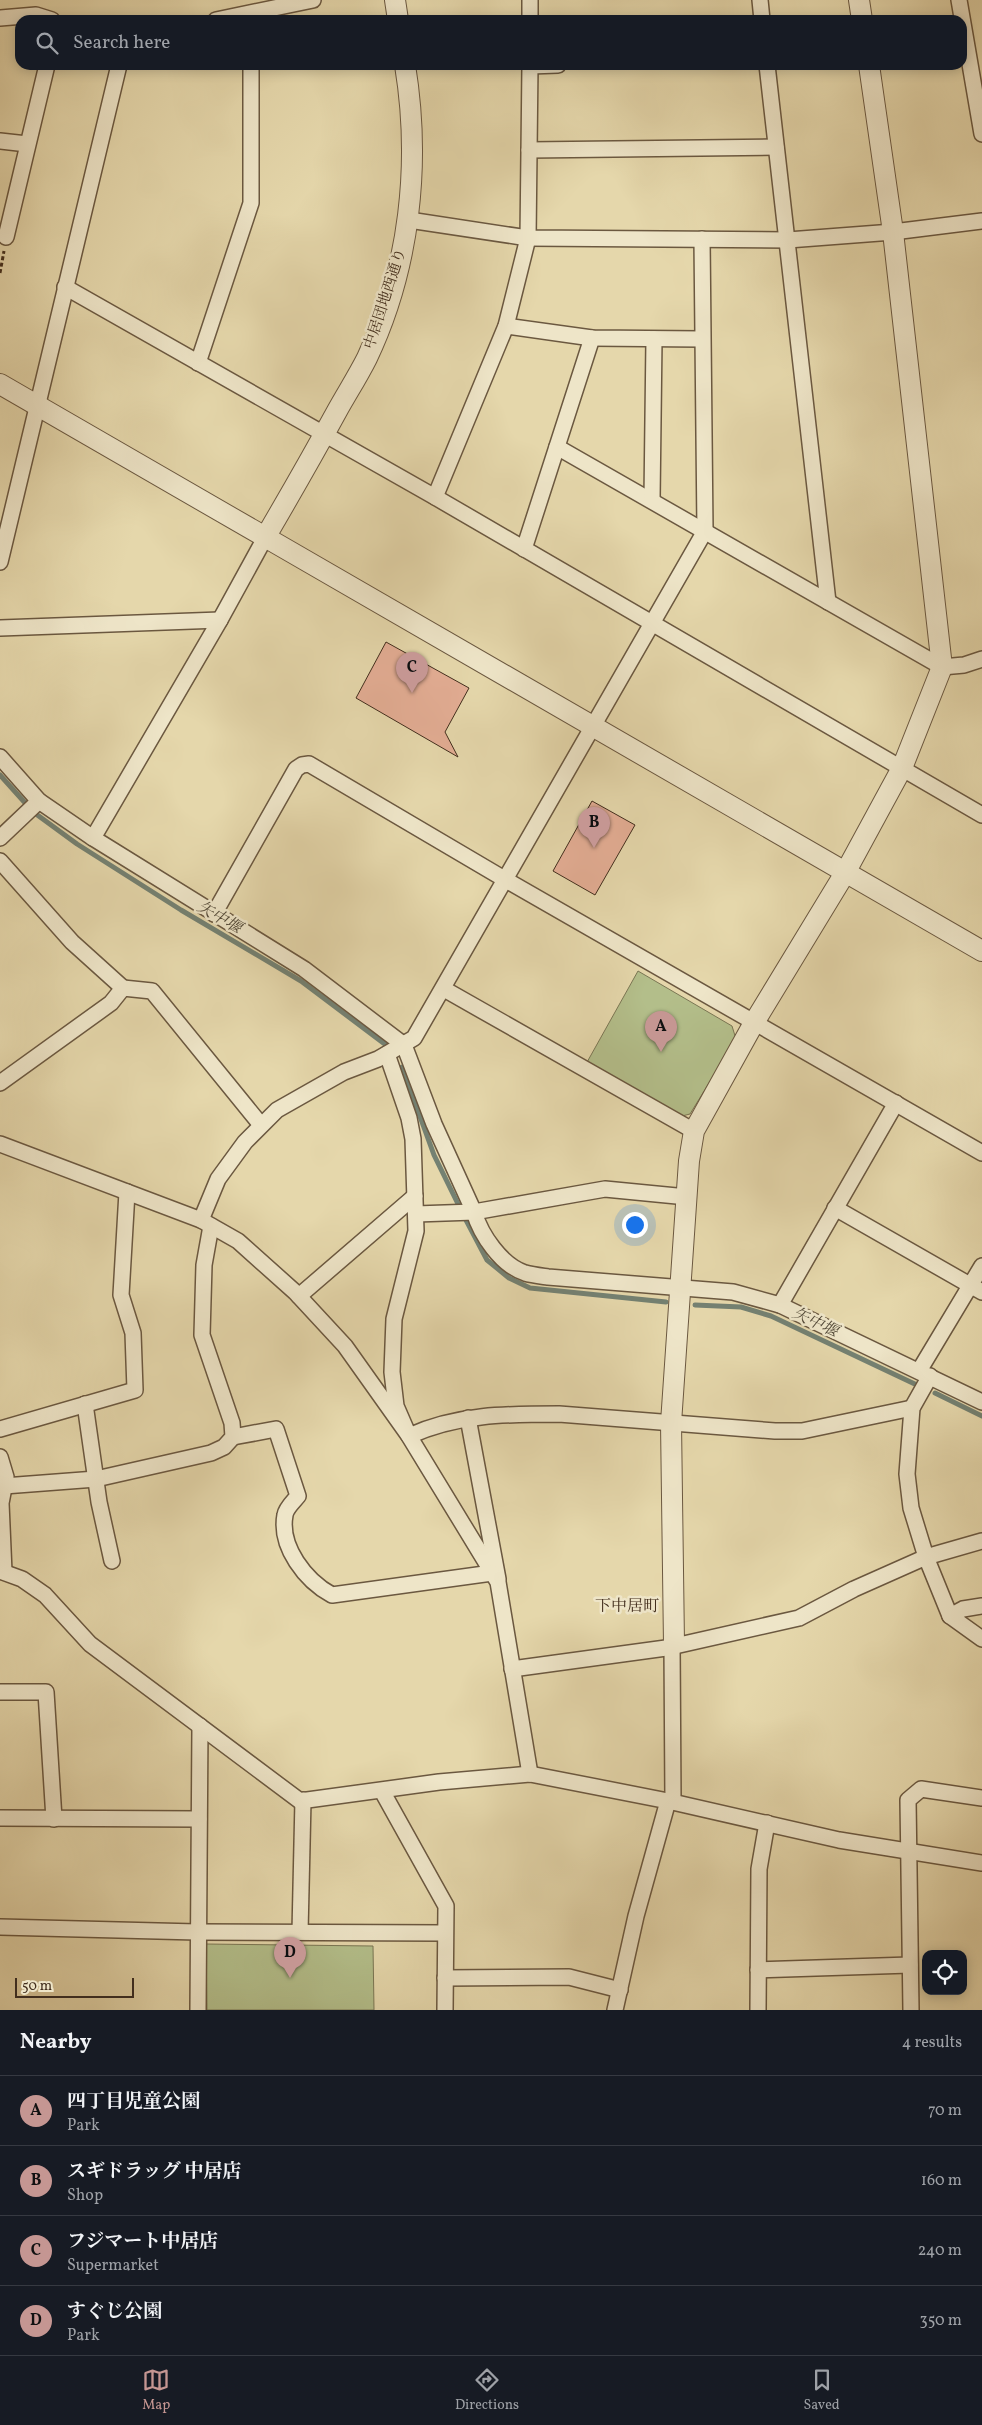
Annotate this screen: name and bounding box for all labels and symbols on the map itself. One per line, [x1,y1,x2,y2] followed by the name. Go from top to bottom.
[360,246,412,352] street label: 中居団地西通り
[396,652,428,693] pin: C
[578,807,610,848] pin: B
[193,896,248,941] water label: 矢中堰
[645,1011,677,1052] pin: A
[622,1212,648,1238] your location
[789,1303,844,1344] water label: 矢中堰
[595,1596,659,1618] district label: 下中居町
[274,1937,306,1978] pin: D
[15,1975,134,1998] scale bar

